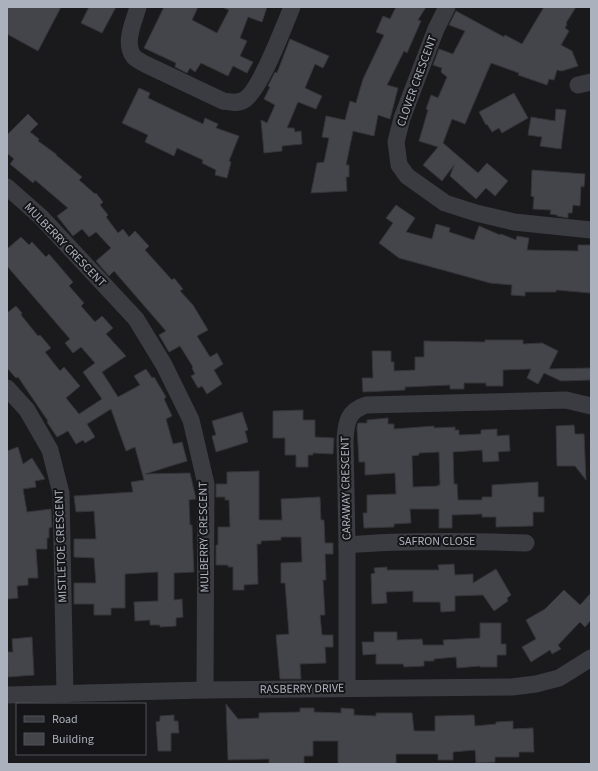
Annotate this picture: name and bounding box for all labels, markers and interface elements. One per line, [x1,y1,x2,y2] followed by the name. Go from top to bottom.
[393,33,442,129] street label: CLOVER CRESCENT
[20,199,110,291] street label: MULBERRY CRESCENT
[337,435,355,540] street label: CARAWAY CRESCENT
[195,481,213,593] street label: MULBERRY CRESCENT
[51,489,71,603] street label: MISTLETOE CRESCENT
[399,533,475,550] street label: SAFRON CLOSE
[259,680,345,698] street label: RASBERRY DRIVE
[16,703,146,755] legend
[52,711,78,728] text: Road
[52,731,94,748] text: Building

